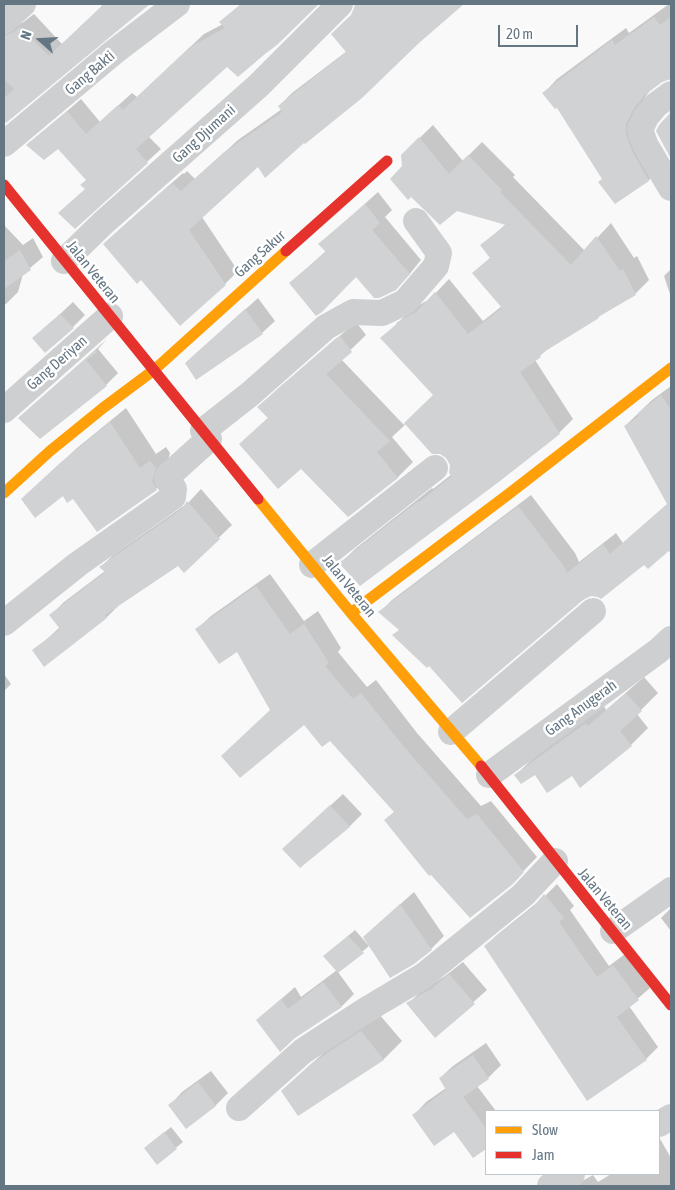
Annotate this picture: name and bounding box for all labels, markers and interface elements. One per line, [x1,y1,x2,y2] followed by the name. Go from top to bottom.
[15,15,65,65] north arrow
[500,15,580,47] scale bar
[506,25,533,42] text: 20 m
[17,29,35,42] text: N
[62,47,118,99] street label: Gang Bakti
[169,101,239,167] street label: Gang Djumani
[231,226,289,282] street label: Gang Sakur
[62,237,124,307] street label: Jalan Veteran
[23,332,91,394] street label: Gang Deriyan
[318,551,380,621] street label: Jalan Veteran
[542,676,620,740] street label: Gang Anugerah
[574,864,636,934] street label: Jalan Veteran
[485,1110,660,1175] legend
[532,1121,558,1138] text: Slow
[532,1146,555,1163] text: Jam

